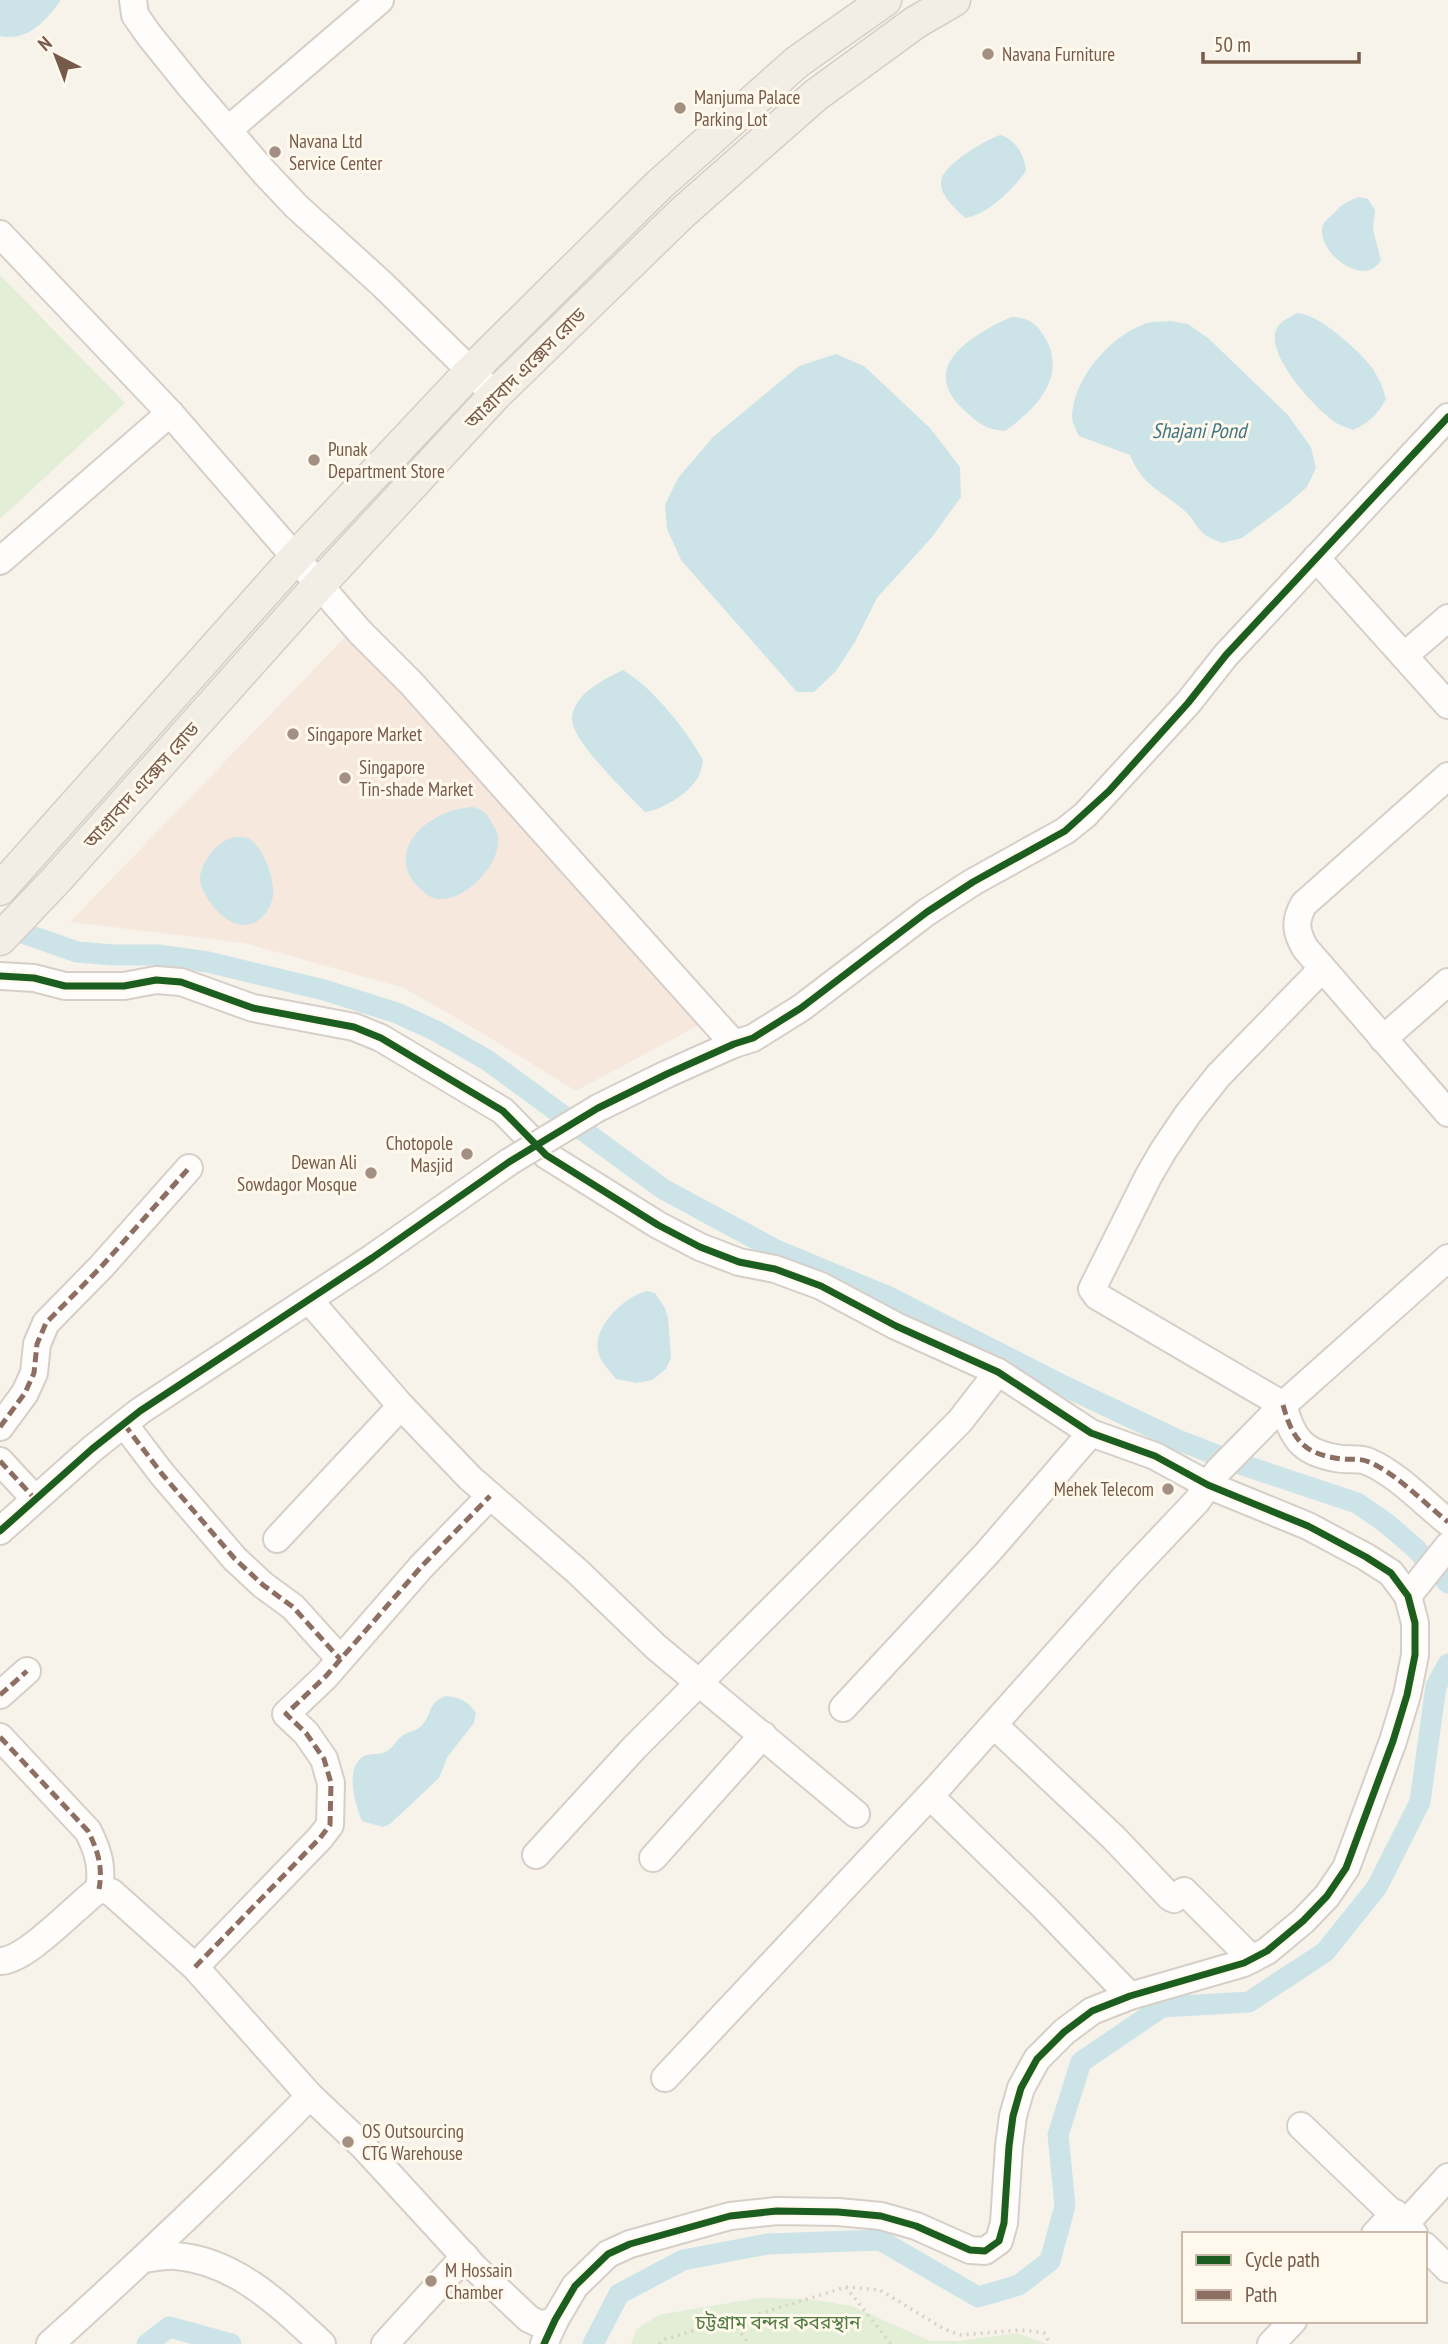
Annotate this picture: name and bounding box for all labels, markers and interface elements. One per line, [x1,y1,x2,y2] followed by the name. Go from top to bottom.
[21,21,91,91] north arrow
[1203,21,1359,65] scale bar
[33,31,56,56] text: N
[1214,31,1251,58] text: 50 m
[1002,42,1115,66] place label: Navana Furniture
[980,46,996,62] marker: Navana Furniture
[694,85,800,131] place label: Manjuma Palace Parking Lot
[672,100,688,116] marker: Manjuma Palace Parking Lot
[289,129,383,175] place label: Navana Ltd Service Center
[267,144,283,160] marker: Navana Ltd Service Center
[459,302,591,434] street label: আগ্রাবাদ এক্সেস রোড
[1152,417,1249,444] water label: Shajani Pond
[328,437,445,483] place label: Punak Department Store
[306,452,322,468] marker: Punak Department Store
[77,717,204,854] street label: আগ্রাবাদ এক্সেস রোড
[307,722,423,746] place label: Singapore Market
[285,726,301,742] marker: Singapore Market
[359,755,474,801] place label: Singapore Tin-shade Market
[337,770,353,786] marker: Singapore Tin-shade Market
[386,1131,453,1177] place label: Chotopole Masjid
[459,1146,475,1162] marker: Chotopole Masjid
[237,1150,357,1196] place label: Dewan Ali Sowdagor Mosque
[363,1165,379,1181] marker: Dewan Ali Sowdagor Mosque
[1054,1477,1154,1501] place label: Mehek Telecom
[1160,1481,1176,1497] marker: Mehek Telecom
[362,2119,464,2165] place label: OS Outsourcing CTG Warehouse
[340,2134,356,2150] marker: OS Outsourcing CTG Warehouse
[1182,2232,1427,2323] legend
[1245,2246,1320,2273] text: Cycle path
[445,2258,512,2304] place label: M Hossain Chamber
[423,2273,439,2289] marker: M Hossain Chamber
[1245,2281,1277,2308] text: Path
[695,2310,861,2334] park label: চট্টগ্রাম বন্দর কবরস্থান

